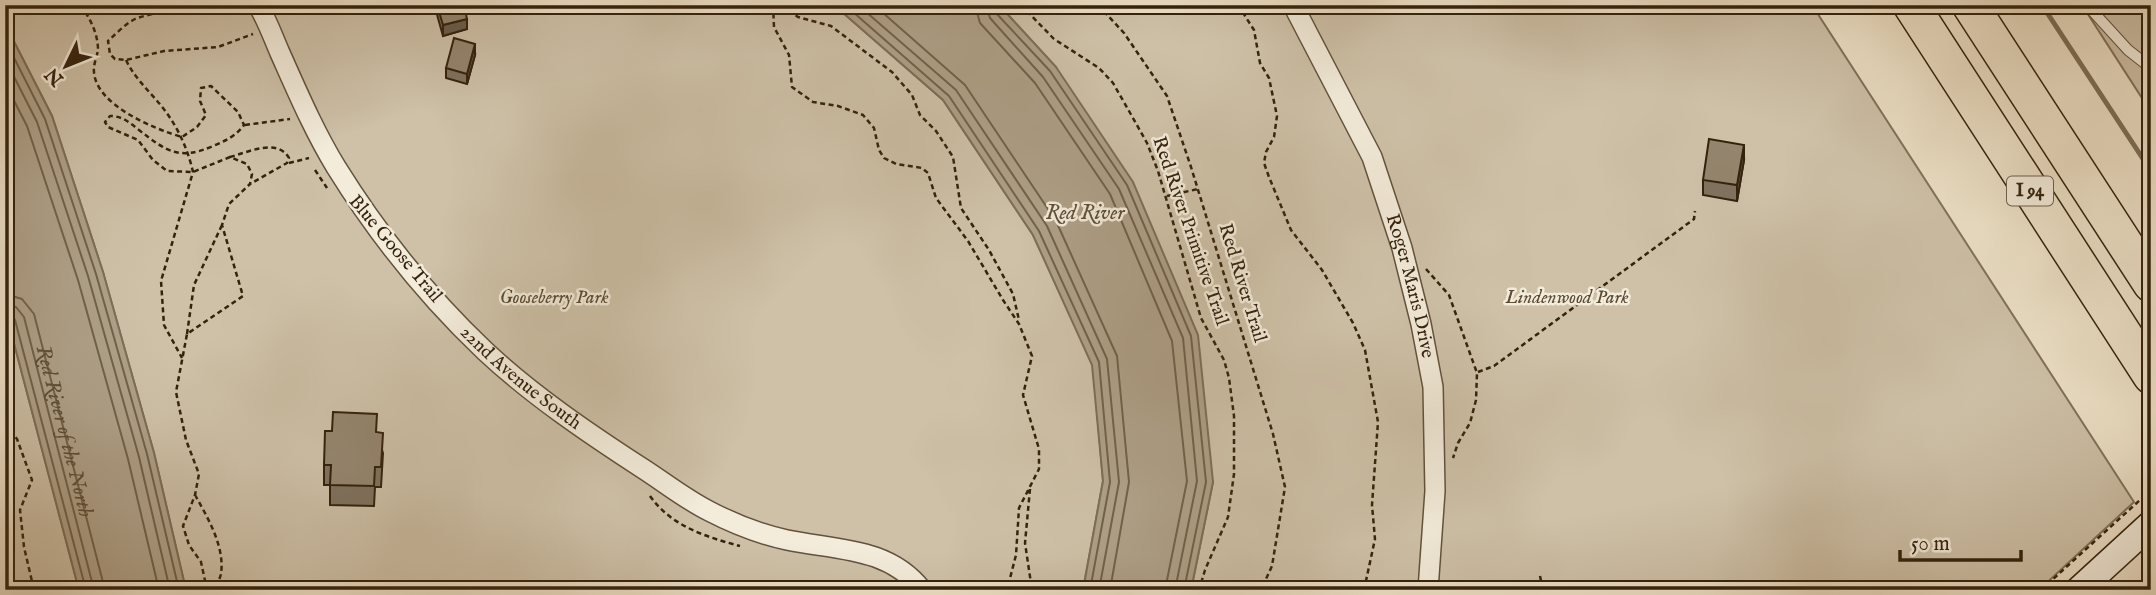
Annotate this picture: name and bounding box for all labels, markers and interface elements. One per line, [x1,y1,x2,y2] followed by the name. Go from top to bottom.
[32,32,102,102] north arrow
[40,62,70,91] text: N
[1146,133,1234,329] street label: Red River Primitive Trail
[2007,176,2053,206] road number: I 94
[343,190,448,308] street label: Blue Goose Trail
[1046,200,1125,227] water label: Red River
[1380,211,1439,361] street label: Roger Maris Drive
[1213,221,1272,346] street label: Red River Trail
[499,286,609,310] park label: Gooseberry Park
[1504,286,1629,310] park label: Lindenwood Park
[455,321,586,436] street label: 22nd Avenue South
[29,343,99,520] water label: Red River of the North
[1900,518,2021,562] scale bar
[1911,531,1950,558] text: 50 m

